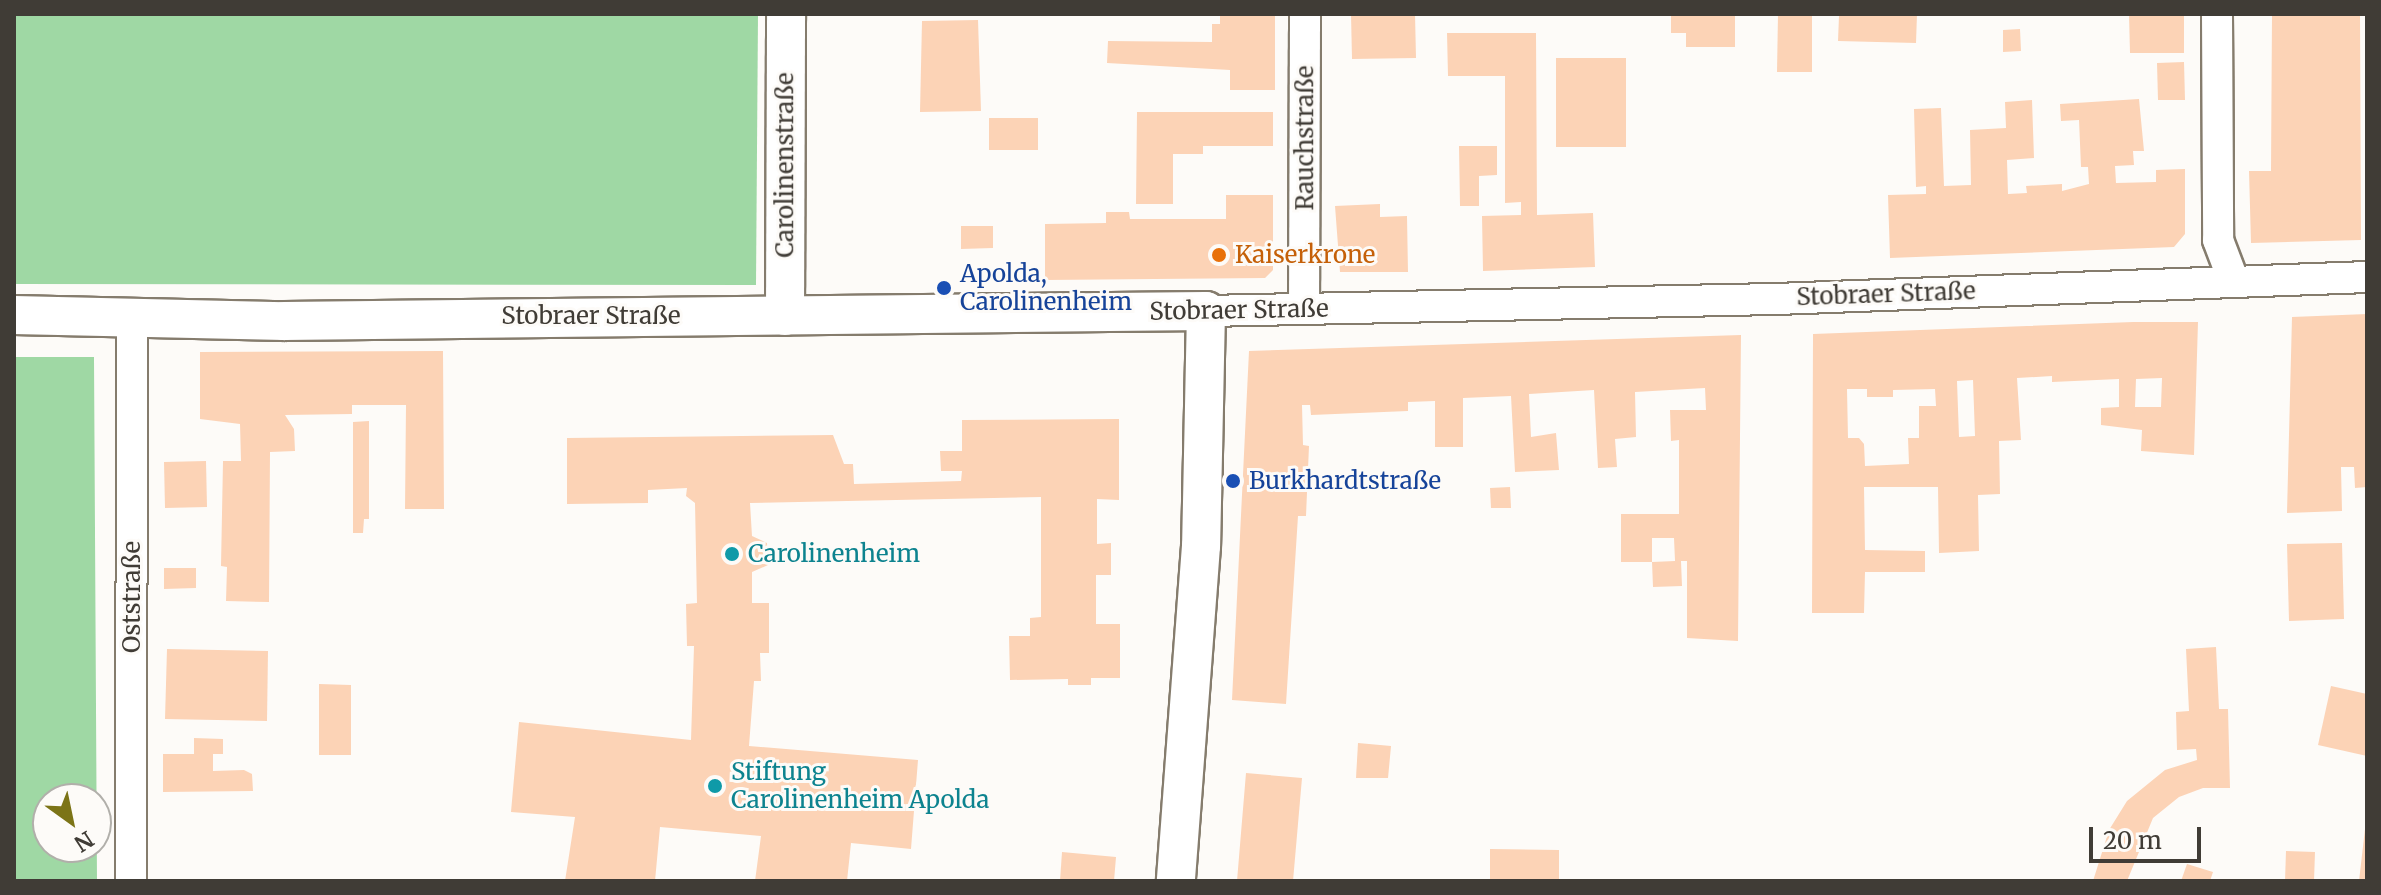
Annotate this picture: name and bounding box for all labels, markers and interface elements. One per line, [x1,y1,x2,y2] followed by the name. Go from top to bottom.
[1291,65,1319,211] street label: Rauchstraße
[771,72,799,258] street label: Carolinenstraße
[1235,241,1375,269] place label: Kaiserkrone
[1210,246,1228,264] marker: Kaiserkrone
[960,260,1132,316] place label: Apolda, Carolinenheim
[1796,276,1976,312] street label: Stobraer Straße
[935,279,953,297] marker: Apolda, Carolinenheim
[1149,294,1329,326] street label: Stobraer Straße
[501,302,681,330] street label: Stobraer Straße
[1249,467,1441,495] place label: Burkhardtstraße
[1224,472,1242,490] marker: Burkhardtstraße
[748,540,920,568] place label: Carolinenheim
[118,541,146,653] street label: Oststraße
[723,545,741,563] marker: Carolinenheim
[731,758,989,814] place label: Stiftung Carolinenheim Apolda
[706,777,724,795] marker: Stiftung Carolinenheim Apolda
[32,783,112,863] north arrow
[2093,811,2205,861] scale bar
[69,825,99,858] text: N
[2103,825,2162,856] text: 20 m

